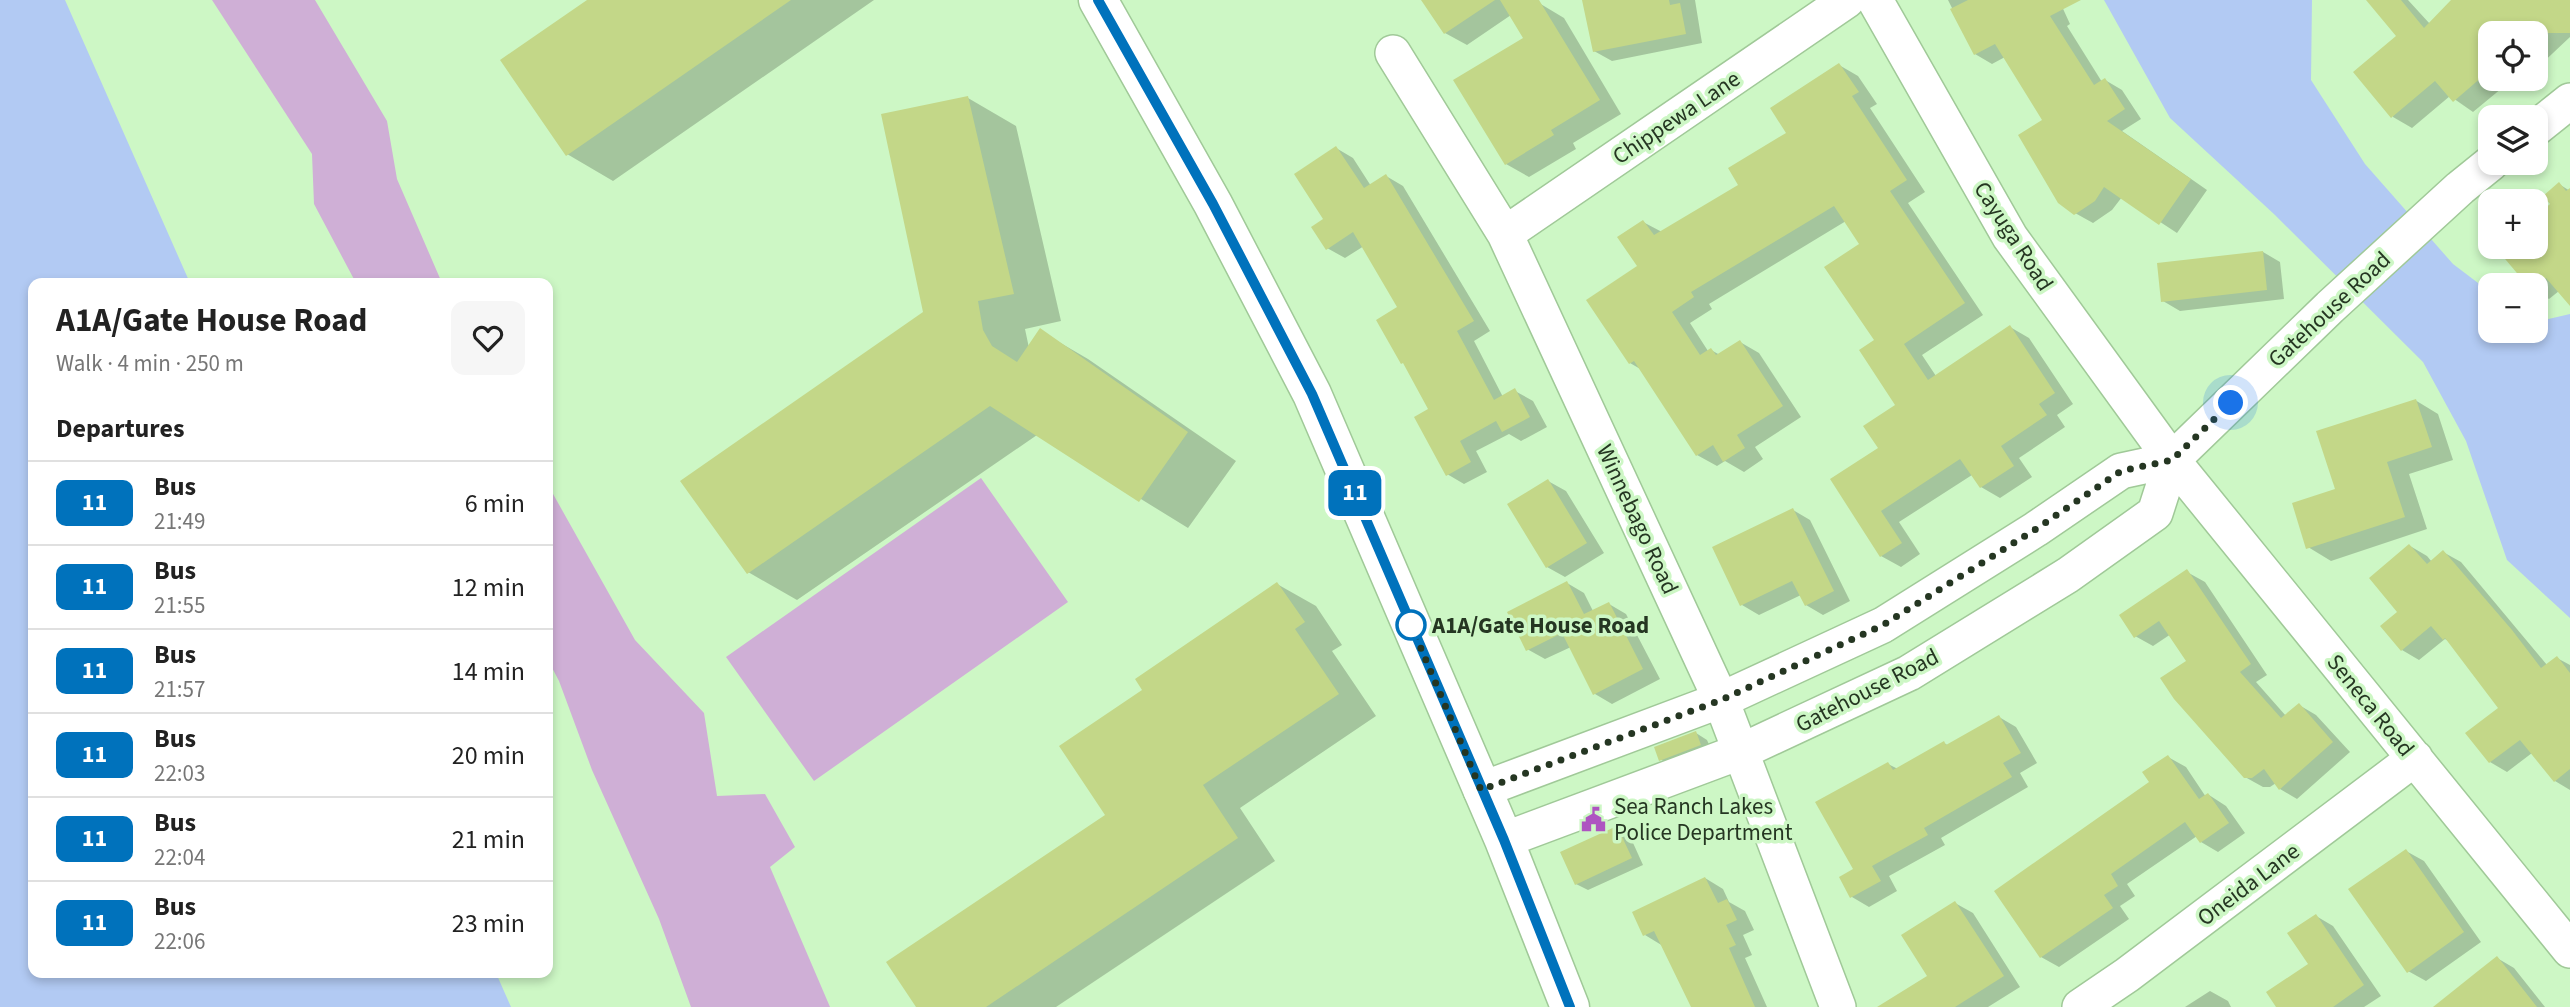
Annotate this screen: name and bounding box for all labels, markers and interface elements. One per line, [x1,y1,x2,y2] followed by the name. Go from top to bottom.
[2478,21,2548,343] map controls
[2478,21,2548,91] button: locate
[1606,62,1747,172] street label: Chippewa Lane
[2478,105,2548,175] button: layers
[1966,175,2061,298] street label: Cayuga Road
[2478,189,2548,259] button: +
[2261,244,2398,375] street label: Gatehouse Road
[2478,273,2548,343] button: −
[56,297,367,344] text: A1A/Gate House Road
[451,301,525,375] button: heart
[56,347,244,380] text: Walk · 4 min · 250 m
[2213,385,2248,420] your location
[56,410,184,447] text: Departures
[1588,439,1687,600] street label: Winnebago Road
[154,468,196,505] text: Bus
[1324,470,1386,516] line badge: 11
[1342,475,1368,510] text: 11
[82,485,107,520] text: 11
[465,485,525,522] text: 6 min
[154,505,205,538] text: 21:49
[154,552,196,589] text: Bus
[82,569,107,604] text: 11
[452,569,525,606] text: 12 min
[154,589,205,622] text: 21:55
[1431,609,1649,642] place label: A1A/Gate House Road
[1396,610,1426,640] marker: A1A/Gate House Road
[154,636,196,673] text: Bus
[1790,640,1945,741] street label: Gatehouse Road
[2319,647,2422,764] street label: Seneca Road
[82,653,107,688] text: 11
[452,653,525,690] text: 14 min
[154,673,205,706] text: 21:57
[154,720,196,757] text: Bus
[82,737,107,772] text: 11
[452,737,525,774] text: 20 min
[154,757,205,790] text: 22:03
[1614,790,1793,849] place label: Sea Ranch Lakes Police Department
[154,804,196,841] text: Bus
[1580,805,1608,833] public building icon: Sea Ranch Lakes Police Department
[82,821,107,856] text: 11
[452,821,525,858] text: 21 min
[2190,835,2306,934] street label: Oneida Lane
[154,841,205,874] text: 22:04
[154,888,196,925] text: Bus
[82,905,107,940] text: 11
[452,905,525,942] text: 23 min
[154,925,205,958] text: 22:06

